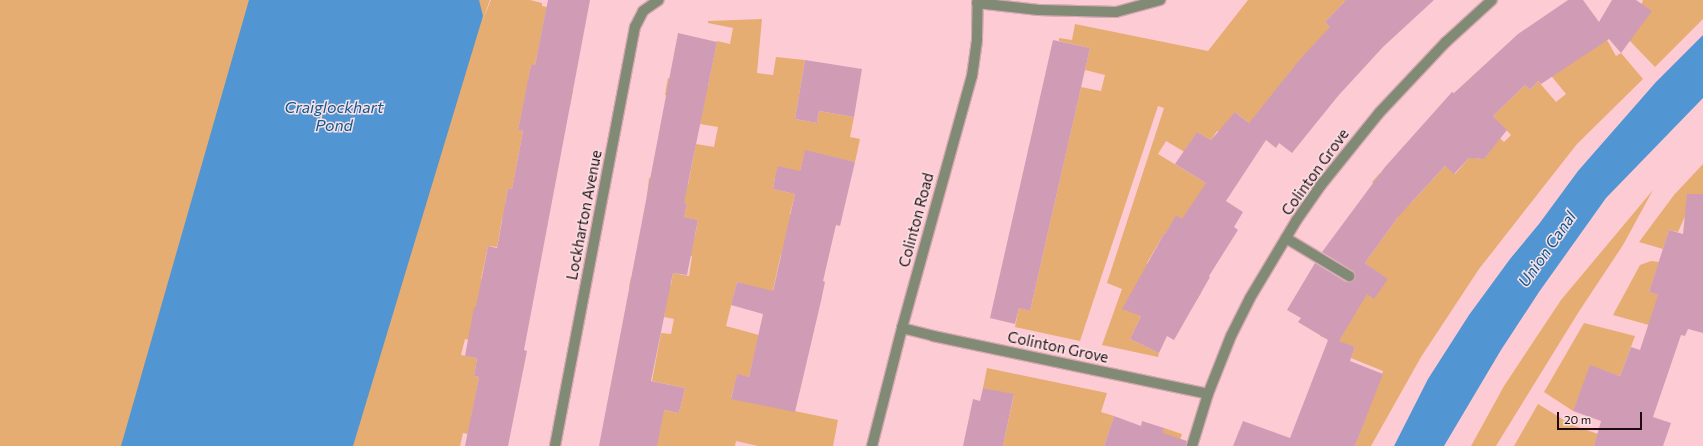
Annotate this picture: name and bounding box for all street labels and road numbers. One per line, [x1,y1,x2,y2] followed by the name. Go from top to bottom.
[1278,125,1352,219] street label: Colinton Grove
[563,148,605,282] street label: Lockharton Avenue
[895,171,937,269] street label: Colinton Road
[1006,328,1110,366] street label: Colinton Grove

